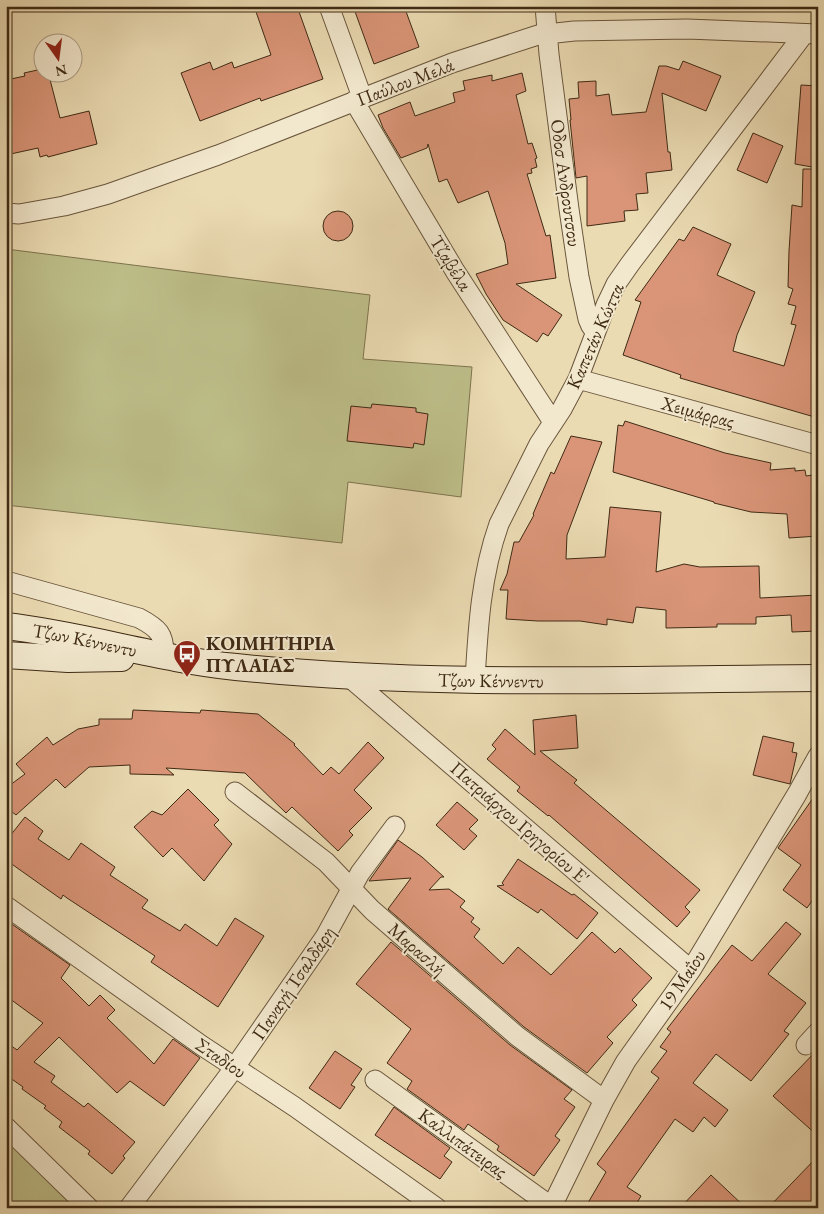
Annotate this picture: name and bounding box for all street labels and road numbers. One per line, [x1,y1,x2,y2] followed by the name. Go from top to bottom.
[353,52,458,112] street label: Παύλου Μελά
[545,118,587,248] street label: Οδοσ Ανδρουτσου
[424,230,478,296] street label: Τζαβέλα
[561,279,630,393] street label: Καπετάν Κώττα
[658,390,737,434] street label: Χειμάρρας
[31,617,139,662] street label: Τζων Κέννεντυ
[438,667,544,693] street label: Τζων Κέννεντυ
[445,756,595,890] street label: Πατριάρχου Γρηγορίου Ε'
[383,917,451,981] street label: Μαρασλή
[246,921,340,1045] street label: Παναγή Τσαλδάρη
[653,945,711,1015] street label: 19 Μαΐου
[191,1032,251,1084] street label: Σταδίου
[413,1102,513,1184] street label: Καλλιπάτειρας

